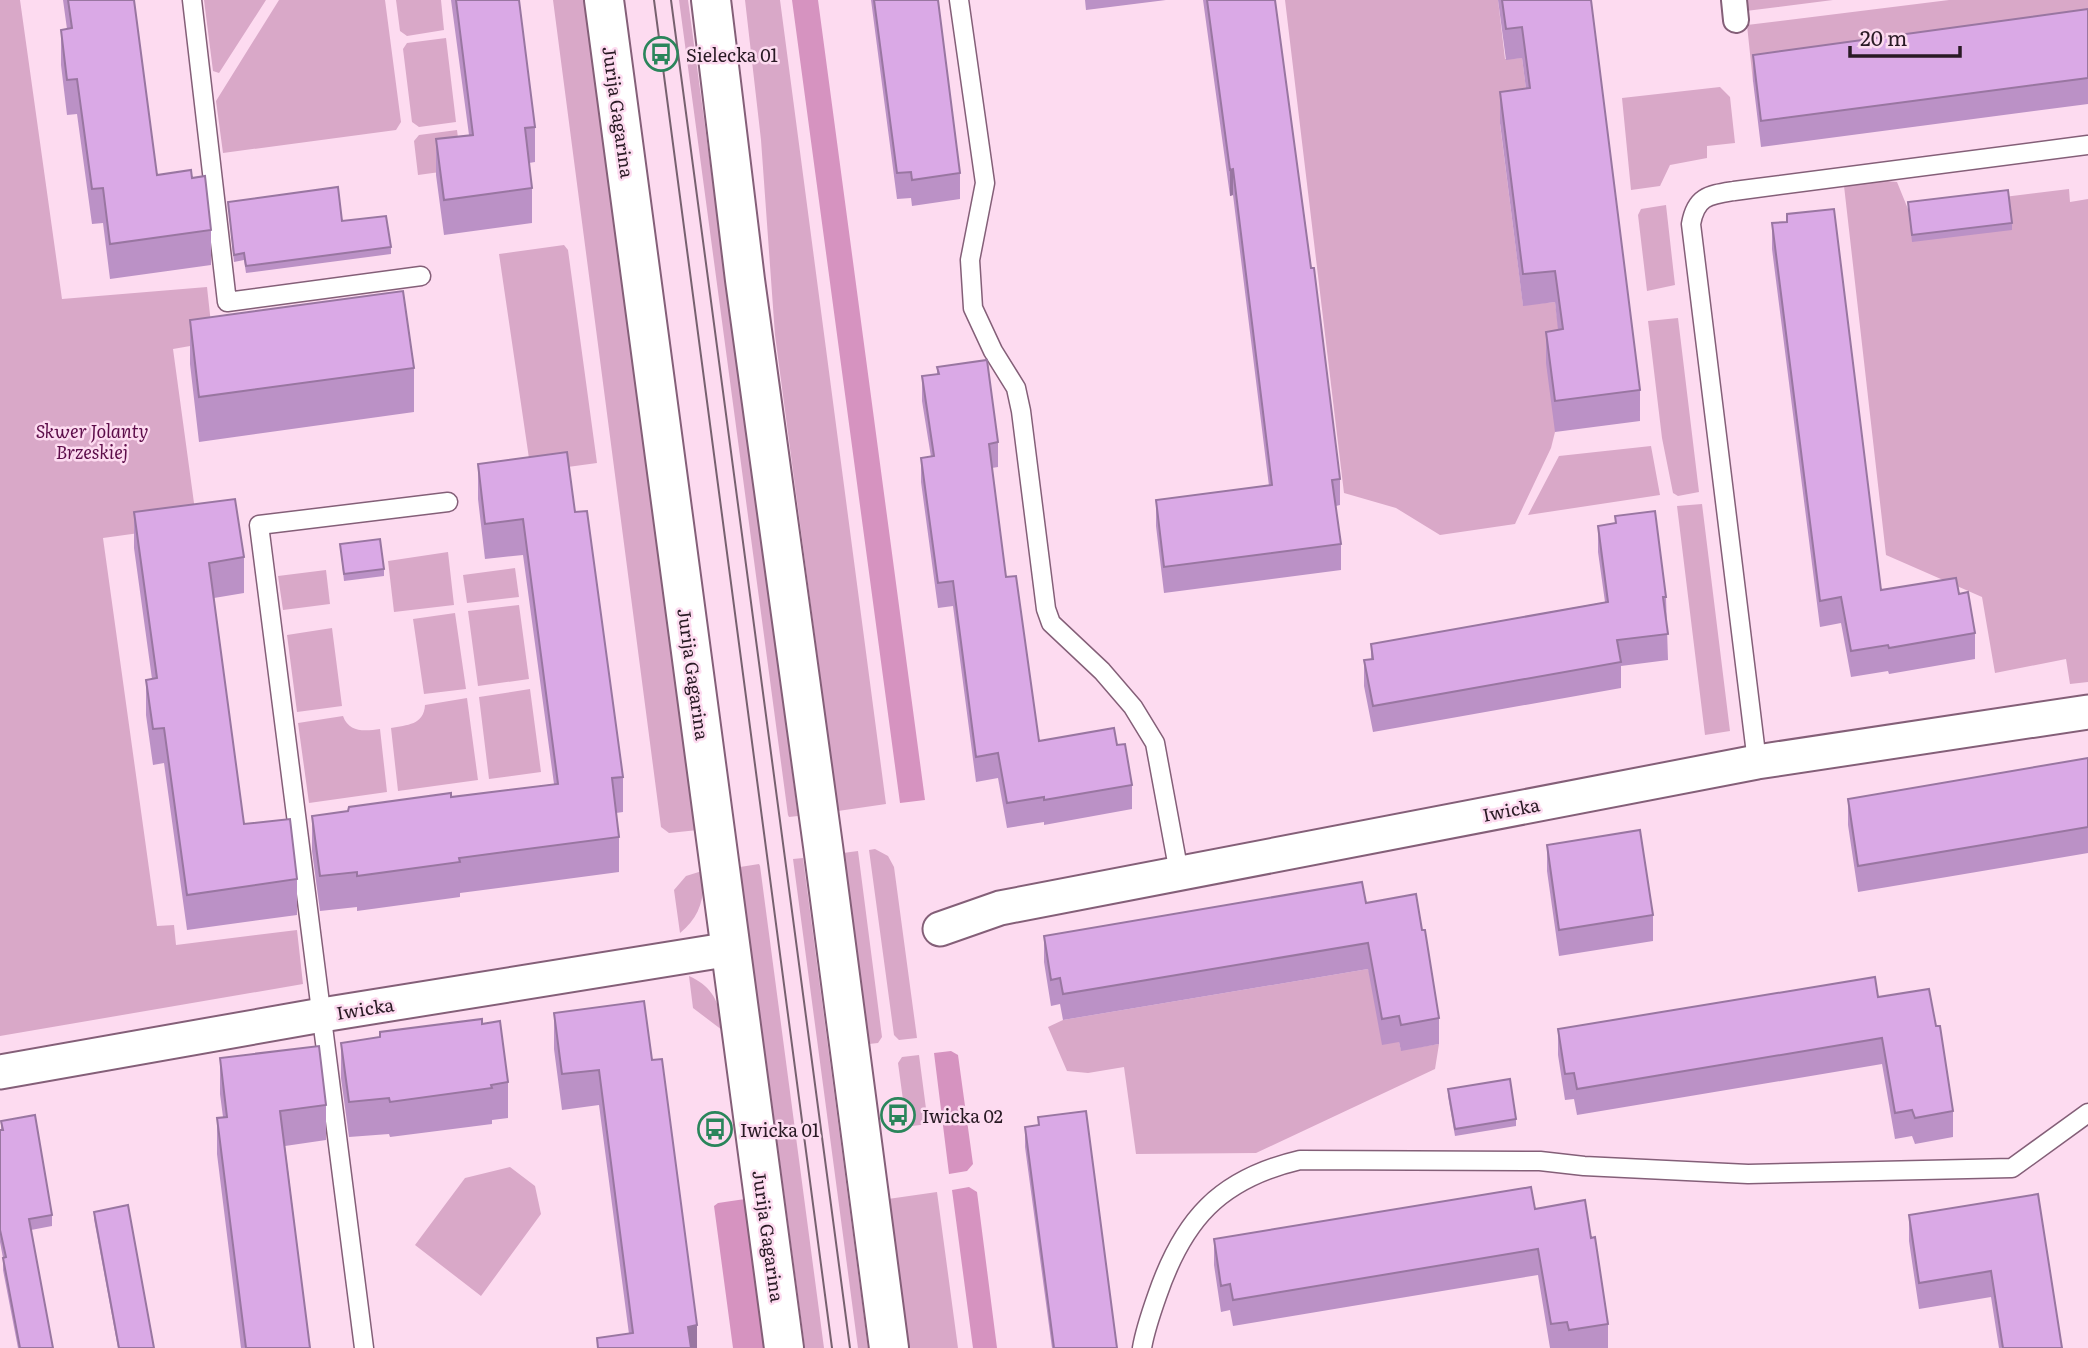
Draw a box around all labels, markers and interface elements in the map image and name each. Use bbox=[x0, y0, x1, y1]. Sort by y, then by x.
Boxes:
scale bar bbox=[1850, 14, 1960, 58]
text: 20 m bbox=[1860, 21, 1907, 52]
bus stop icon: Sielecka 01 bbox=[642, 35, 680, 73]
place label: Sielecka 01 bbox=[686, 41, 778, 68]
street label: Jurija Gagarina bbox=[596, 44, 642, 180]
park label: Skwer Jolanty Brzeskiej bbox=[36, 417, 148, 465]
street label: Jurija Gagarina bbox=[671, 606, 717, 742]
street label: Iwicka bbox=[1480, 790, 1542, 828]
street label: Iwicka bbox=[334, 990, 396, 1026]
bus stop icon: Iwicka 02 bbox=[879, 1096, 917, 1134]
place label: Iwicka 02 bbox=[922, 1102, 1003, 1129]
bus stop icon: Iwicka 01 bbox=[696, 1110, 734, 1148]
place label: Iwicka 01 bbox=[740, 1116, 819, 1143]
street label: Jurija Gagarina bbox=[746, 1168, 792, 1304]

